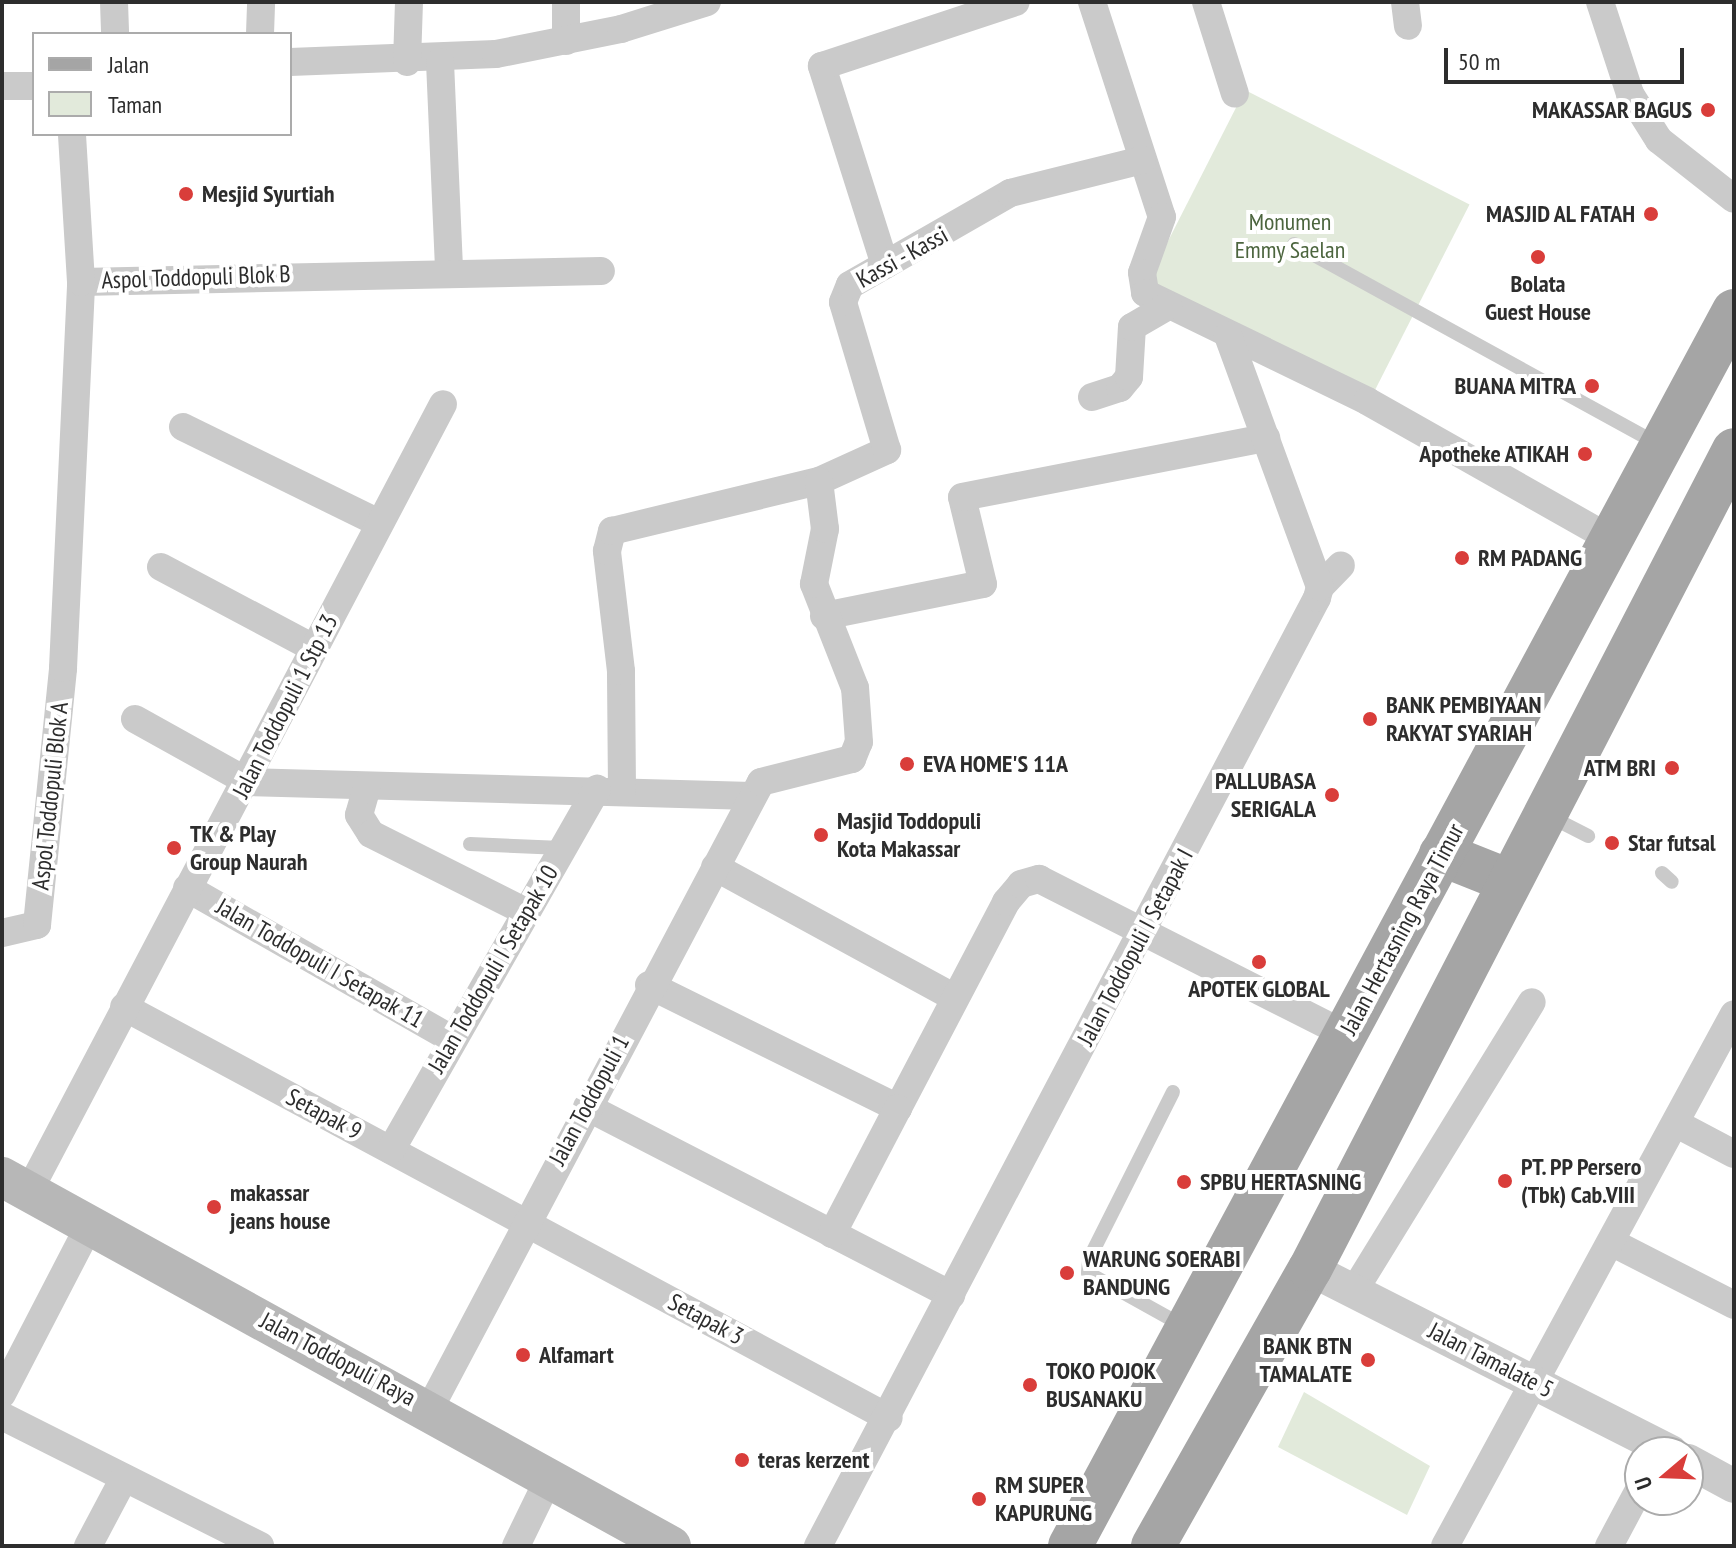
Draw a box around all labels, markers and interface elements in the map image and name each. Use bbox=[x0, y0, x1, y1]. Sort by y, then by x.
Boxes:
legend bbox=[32, 32, 292, 136]
scale bar bbox=[1448, 32, 1688, 82]
text: 50 m bbox=[1458, 46, 1500, 77]
text: Jalan bbox=[108, 49, 149, 80]
text: Taman bbox=[108, 89, 162, 120]
place label: MAKASSAR BAGUS bbox=[1532, 96, 1692, 124]
marker: MAKASSAR BAGUS bbox=[1699, 101, 1717, 119]
place label: Mesjid Syurtiah bbox=[202, 180, 335, 208]
marker: Mesjid Syurtiah bbox=[177, 185, 195, 203]
place label: MASJID AL FATAH bbox=[1484, 200, 1635, 228]
marker: MASJID AL FATAH bbox=[1642, 205, 1660, 223]
park label: Monumen Emmy Saelan bbox=[1234, 208, 1346, 264]
street label: Kassi - Kassi bbox=[850, 220, 954, 294]
marker: Bolata Guest House bbox=[1529, 248, 1547, 266]
street label: Aspol Toddopuli Blok B bbox=[100, 259, 292, 295]
place label: Bolata Guest House bbox=[1485, 270, 1591, 326]
place label: BUANA MITRA bbox=[1454, 372, 1576, 400]
marker: BUANA MITRA bbox=[1583, 377, 1601, 395]
place label: Apotheke ATIKAH bbox=[1418, 440, 1569, 468]
marker: Apotheke ATIKAH bbox=[1576, 445, 1594, 463]
place label: RM PADANG bbox=[1478, 544, 1582, 572]
marker: RM PADANG bbox=[1453, 549, 1471, 567]
street label: Jalan Toddopuli 1 Stp 13 bbox=[226, 609, 344, 803]
place label: BANK PEMBIYAAN RAKYAT SYARIAH bbox=[1386, 691, 1542, 747]
street label: Aspol Toddopuli Blok A bbox=[26, 700, 74, 892]
marker: BANK PEMBIYAAN RAKYAT SYARIAH bbox=[1361, 710, 1379, 728]
place label: EVA HOME'S 11A bbox=[923, 750, 1069, 778]
place label: ATM BRI bbox=[1584, 754, 1656, 782]
marker: EVA HOME'S 11A bbox=[898, 755, 916, 773]
marker: ATM BRI bbox=[1663, 759, 1681, 777]
place label: PALLUBASA SERIGALA bbox=[1215, 767, 1316, 823]
marker: PALLUBASA SERIGALA bbox=[1323, 786, 1341, 804]
place label: Masjid Toddopuli Kota Makassar bbox=[837, 807, 982, 863]
street label: Jalan Hertasning Raya Timur bbox=[1334, 818, 1470, 1040]
place label: TK & Play Group Naurah bbox=[190, 820, 307, 876]
marker: Masjid Toddopuli Kota Makassar bbox=[812, 826, 830, 844]
place label: Star futsal bbox=[1628, 829, 1716, 857]
marker: Star futsal bbox=[1603, 834, 1621, 852]
marker: TK & Play Group Naurah bbox=[165, 839, 183, 857]
street label: Jalan Toddopuli I Setapak I bbox=[1071, 843, 1199, 1051]
street label: Jalan Toddopuli I Setapak 10 bbox=[422, 860, 564, 1078]
street label: Jalan Toddopuli I Setapak 11 bbox=[211, 892, 429, 1034]
marker: APOTEK GLOBAL bbox=[1250, 953, 1268, 971]
place label: APOTEK GLOBAL bbox=[1188, 975, 1330, 1003]
street label: Jalan Toddopuli 1 bbox=[543, 1030, 635, 1170]
street label: Setapak 9 bbox=[281, 1082, 367, 1146]
place label: PT. PP Persero (Tbk) Cab.VIII bbox=[1521, 1153, 1644, 1209]
place label: SPBU HERTASNING bbox=[1200, 1168, 1361, 1196]
marker: PT. PP Persero (Tbk) Cab.VIII bbox=[1496, 1172, 1514, 1190]
marker: SPBU HERTASNING bbox=[1175, 1173, 1193, 1191]
place label: makassar jeans house bbox=[230, 1179, 331, 1235]
marker: makassar jeans house bbox=[205, 1198, 223, 1216]
place label: WARUNG SOERABI BANDUNG bbox=[1083, 1245, 1241, 1301]
marker: WARUNG SOERABI BANDUNG bbox=[1058, 1264, 1076, 1282]
street label: Setapak 3 bbox=[663, 1287, 749, 1351]
street label: Jalan Toddopuli Raya bbox=[255, 1306, 421, 1412]
street label: Jalan Tamalate 5 bbox=[1423, 1316, 1559, 1404]
place label: BANK BTN TAMALATE bbox=[1260, 1332, 1352, 1388]
place label: Alfamart bbox=[539, 1341, 614, 1369]
marker: Alfamart bbox=[514, 1346, 532, 1364]
marker: BANK BTN TAMALATE bbox=[1359, 1351, 1377, 1369]
place label: TOKO POJOK BUSANAKU bbox=[1046, 1357, 1157, 1413]
marker: TOKO POJOK BUSANAKU bbox=[1021, 1376, 1039, 1394]
north arrow bbox=[1624, 1436, 1704, 1516]
place label: teras kerzent bbox=[758, 1446, 870, 1474]
marker: teras kerzent bbox=[733, 1451, 751, 1469]
place label: RM SUPER KAPURUNG bbox=[995, 1471, 1092, 1527]
text: U bbox=[1628, 1473, 1658, 1493]
marker: RM SUPER KAPURUNG bbox=[970, 1490, 988, 1508]

